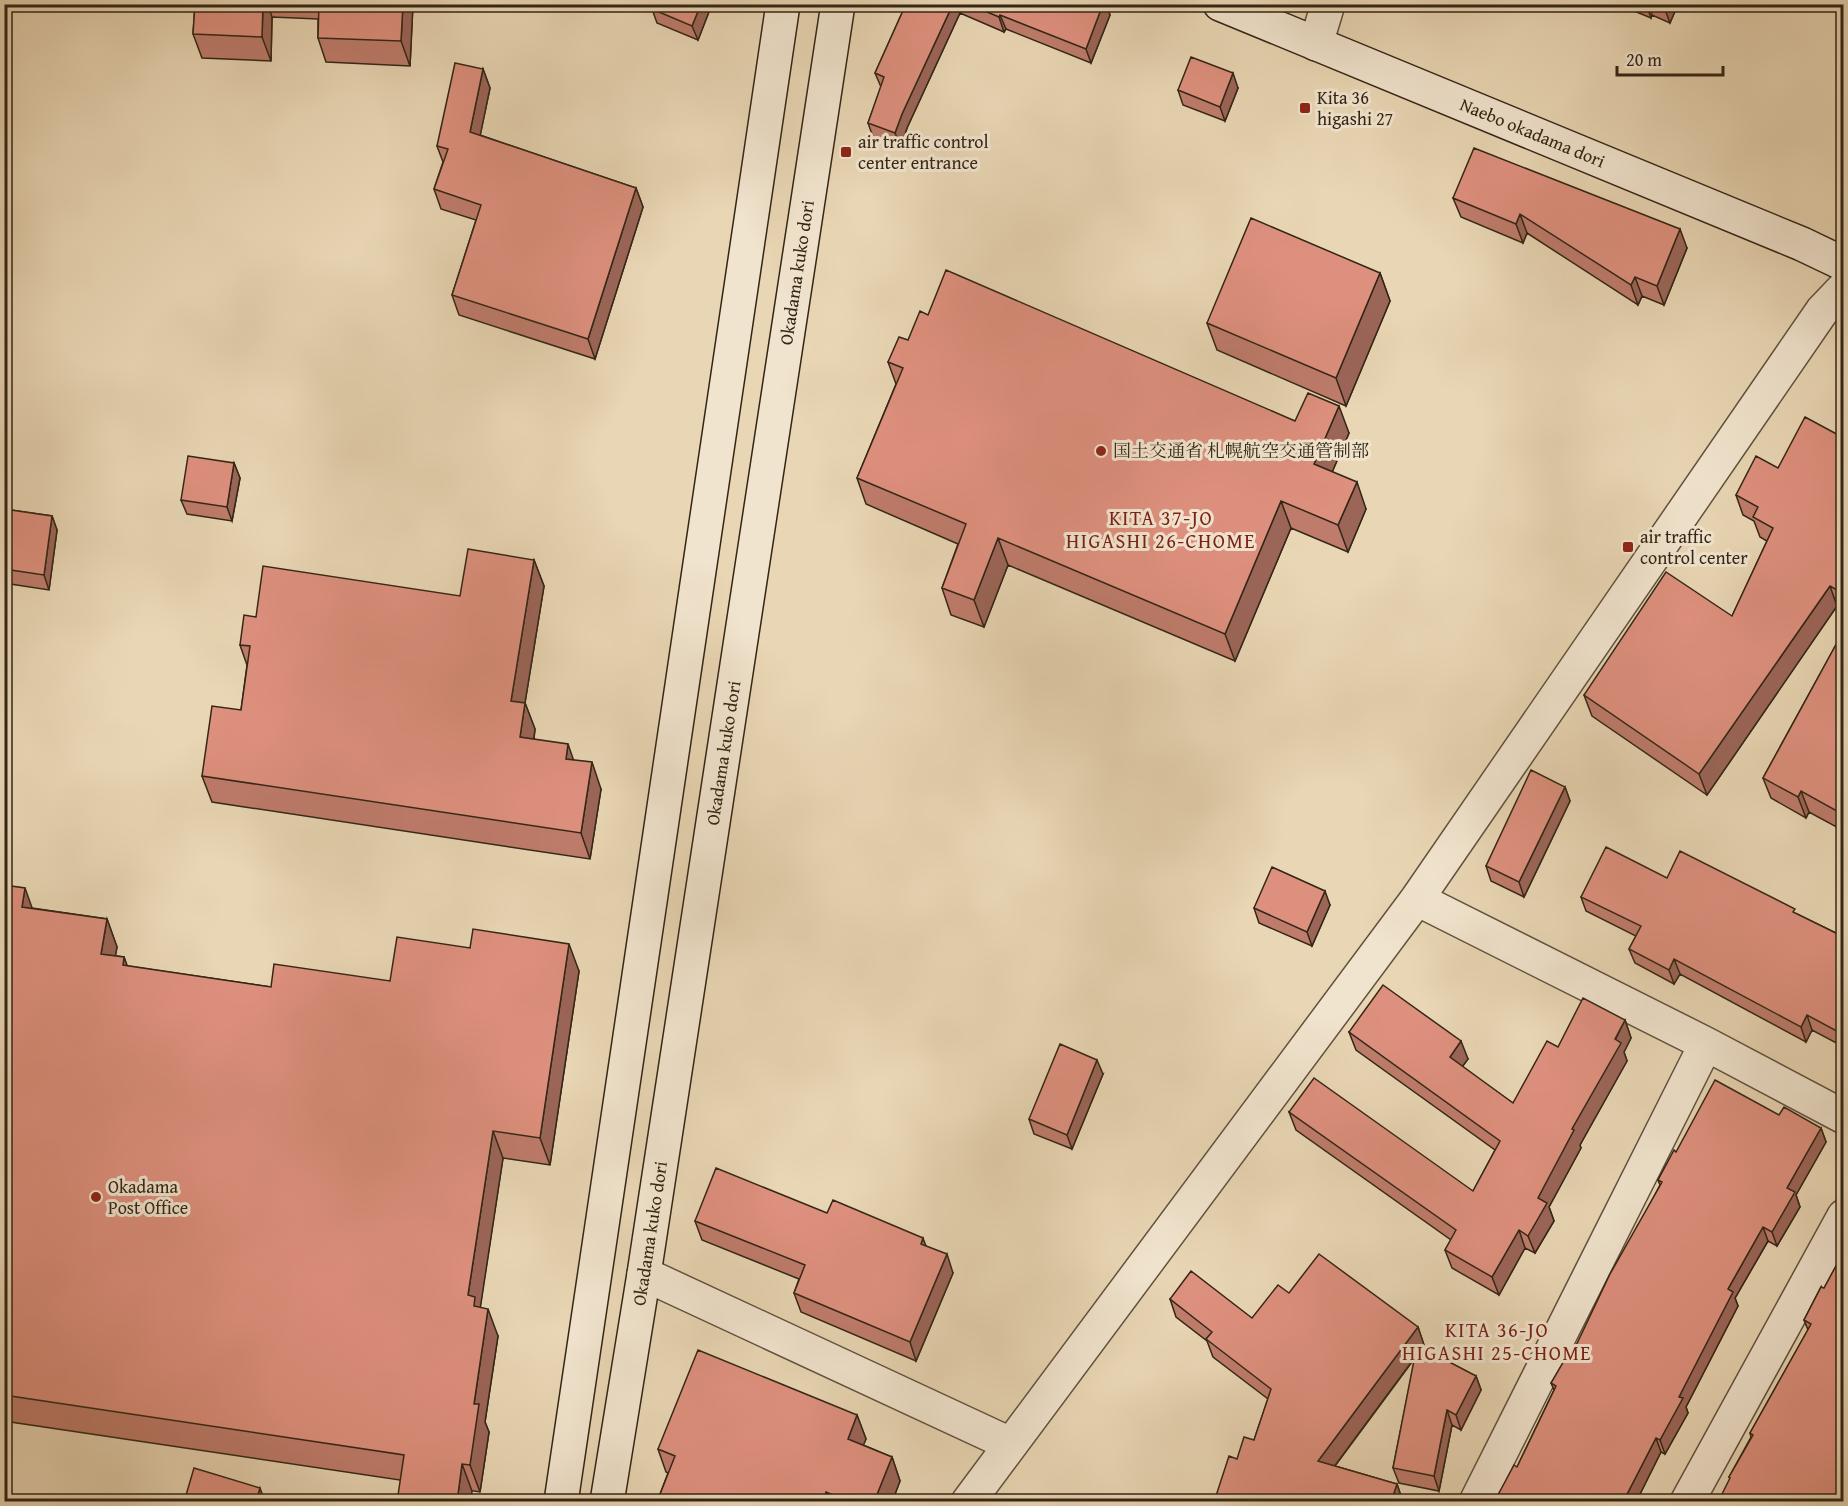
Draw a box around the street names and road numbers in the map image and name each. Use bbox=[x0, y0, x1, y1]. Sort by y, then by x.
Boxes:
street label: Naebo okadama dori bbox=[1456, 90, 1609, 174]
street label: Okadama kuko dori bbox=[772, 198, 821, 347]
street label: Okadama kuko dori bbox=[699, 679, 747, 827]
street label: Okadama kuko dori bbox=[625, 1159, 674, 1308]

